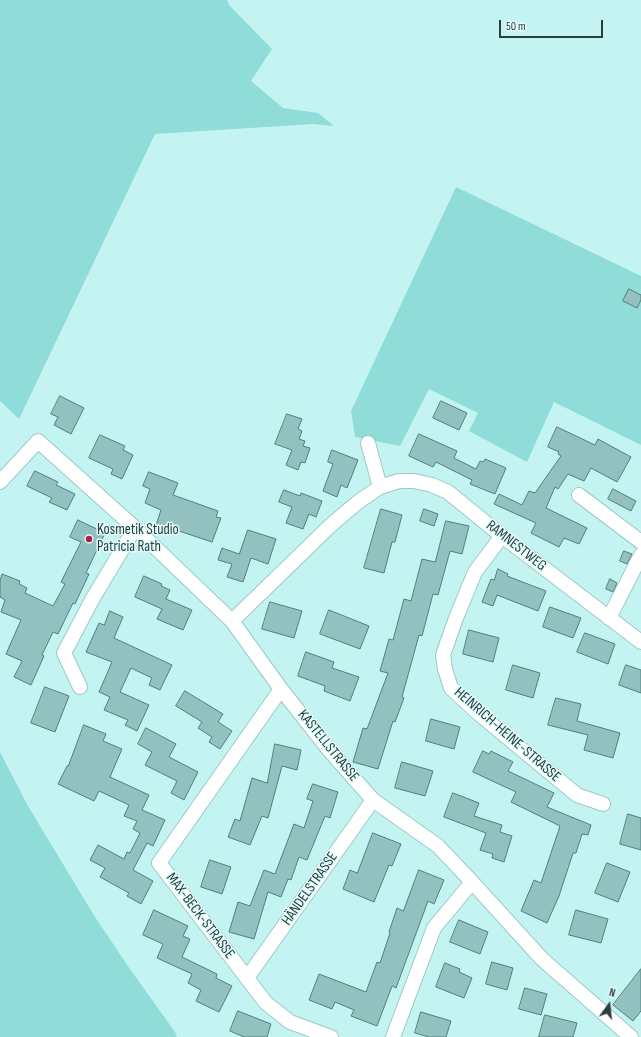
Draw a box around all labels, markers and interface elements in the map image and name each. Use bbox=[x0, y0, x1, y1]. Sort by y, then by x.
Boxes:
scale bar bbox=[501, 12, 605, 38]
text: 50 m bbox=[506, 19, 526, 34]
street label: RAMNESTWEG bbox=[482, 517, 550, 575]
place label: Kosmetik Studio Patricia Rath bbox=[97, 521, 179, 556]
marker: Kosmetik Studio Patricia Rath bbox=[84, 534, 94, 544]
street label: HEINRICH-HEINE-STRASSE bbox=[450, 684, 564, 786]
street label: KASTELLSTRASSE bbox=[294, 706, 362, 786]
street label: HÄNDELSTRASSE bbox=[278, 849, 342, 929]
street label: MAX-BECK-STRASSE bbox=[162, 870, 238, 962]
north arrow bbox=[589, 985, 629, 1025]
text: N bbox=[608, 986, 617, 1000]

